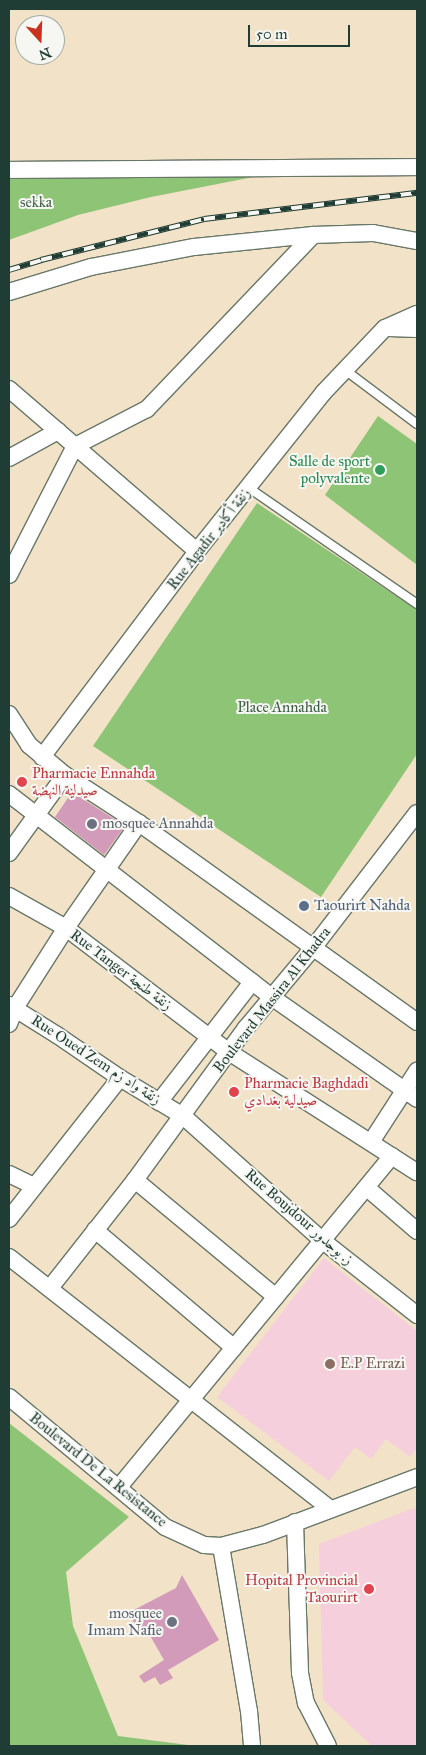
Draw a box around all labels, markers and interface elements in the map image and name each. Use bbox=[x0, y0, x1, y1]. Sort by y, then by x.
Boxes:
north arrow bbox=[15, 15, 65, 65]
scale bar bbox=[251, 15, 354, 47]
text: 50 m bbox=[256, 25, 288, 43]
text: N bbox=[36, 44, 53, 64]
park label: sekka bbox=[20, 194, 52, 212]
place label: Salle de sport polyvalente bbox=[289, 452, 370, 487]
marker: Salle de sport polyvalente bbox=[374, 464, 386, 476]
street label: Rue Agadir زنقة أكادير bbox=[164, 485, 254, 593]
park label: Place Annahda bbox=[237, 699, 327, 717]
place label: Pharmacie Ennahda صيدلية النهضة bbox=[32, 764, 155, 799]
marker: Pharmacie Ennahda صيدلية النهضة bbox=[16, 776, 28, 788]
place label: mosquee Annahda bbox=[102, 815, 213, 833]
marker: mosquee Annahda bbox=[86, 818, 98, 830]
place label: Taourirt Nahda bbox=[314, 897, 410, 915]
marker: Taourirt Nahda bbox=[298, 900, 310, 912]
street label: Boulevard Massira Al Khadra bbox=[210, 924, 334, 1076]
street label: Rue Tanger زنقة طنجة bbox=[66, 926, 176, 1014]
street label: Rue Oued Zem زنقة واد زم bbox=[28, 1011, 164, 1109]
place label: Pharmacie Baghdadi صيدلية بغدادي bbox=[244, 1074, 369, 1109]
marker: Pharmacie Baghdadi صيدلية بغدادي bbox=[228, 1086, 240, 1098]
street label: Rue Boujdour ز. بوجدور bbox=[241, 1165, 357, 1269]
place label: E.P Errazi bbox=[340, 1355, 405, 1373]
marker: E.P Errazi bbox=[324, 1358, 336, 1370]
street label: Boulevard De La Resistance bbox=[26, 1409, 170, 1531]
place label: Hopital Provincial Taourirt bbox=[245, 1571, 358, 1606]
marker: Hopital Provincial Taourirt bbox=[362, 1582, 376, 1596]
place label: mosquee Imam Nafie bbox=[87, 1604, 162, 1639]
marker: mosquee Imam Nafie bbox=[166, 1616, 178, 1628]

